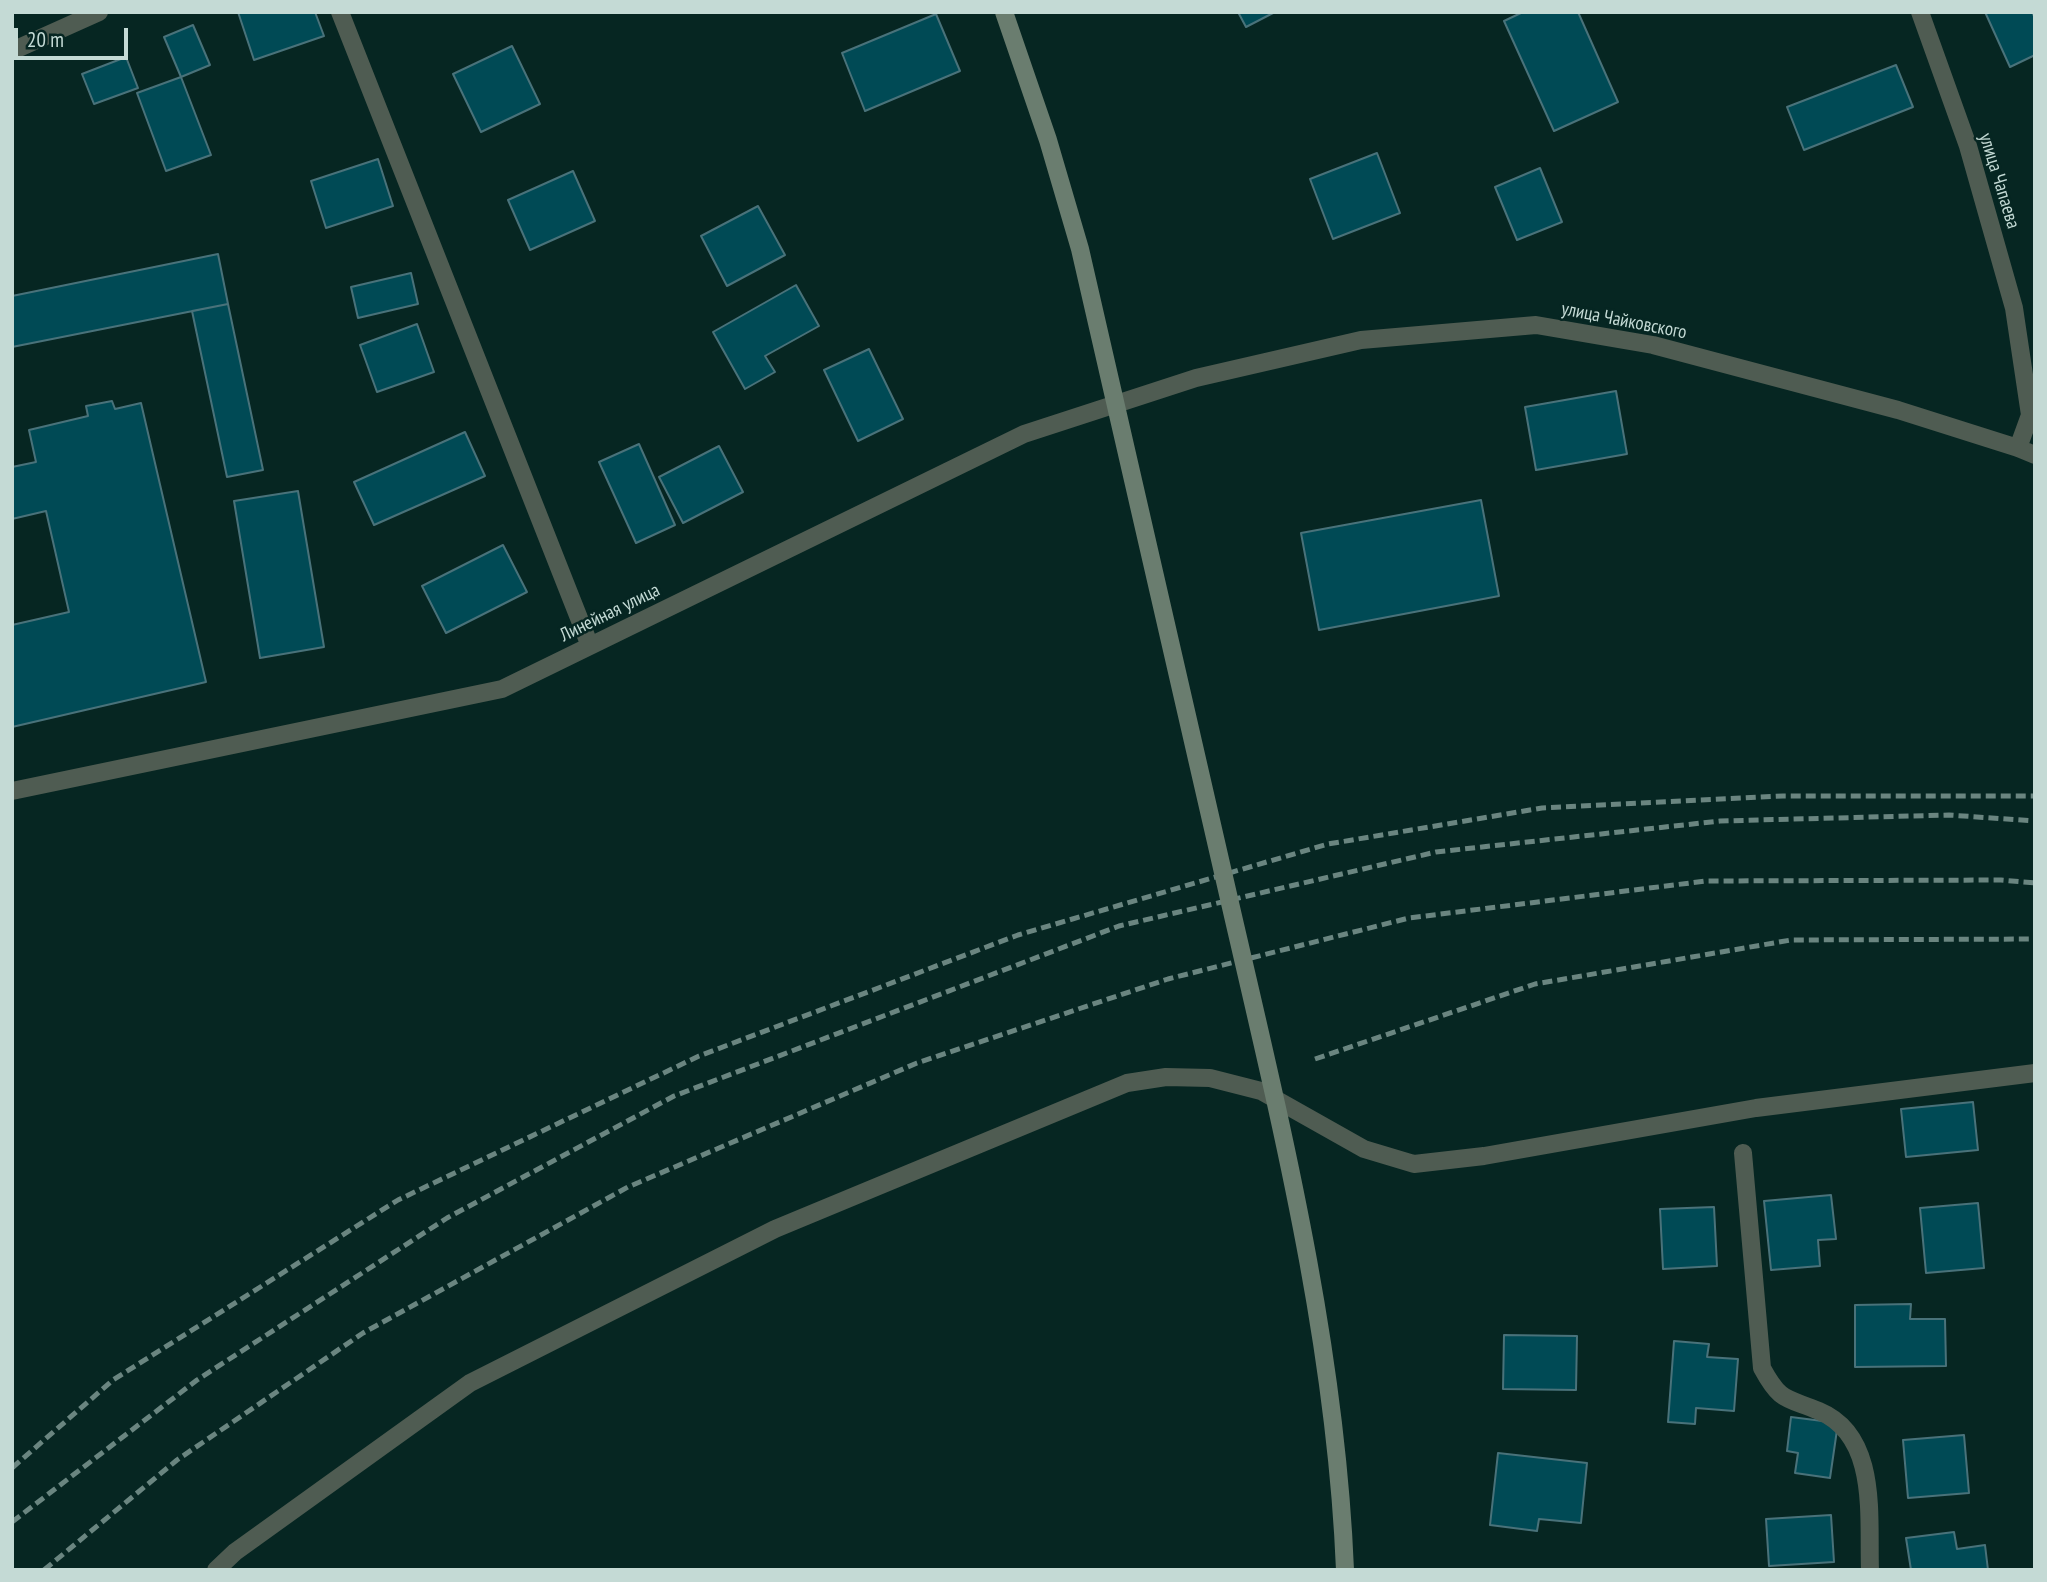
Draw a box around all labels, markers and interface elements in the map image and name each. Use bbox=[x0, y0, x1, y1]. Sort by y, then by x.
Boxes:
scale bar bbox=[18, 14, 131, 58]
text: 20 m bbox=[27, 26, 64, 53]
street label: улица Чапаева bbox=[1974, 130, 2024, 232]
street label: улица Чайковского bbox=[1559, 298, 1689, 344]
street label: Линейная улица bbox=[556, 579, 664, 647]

